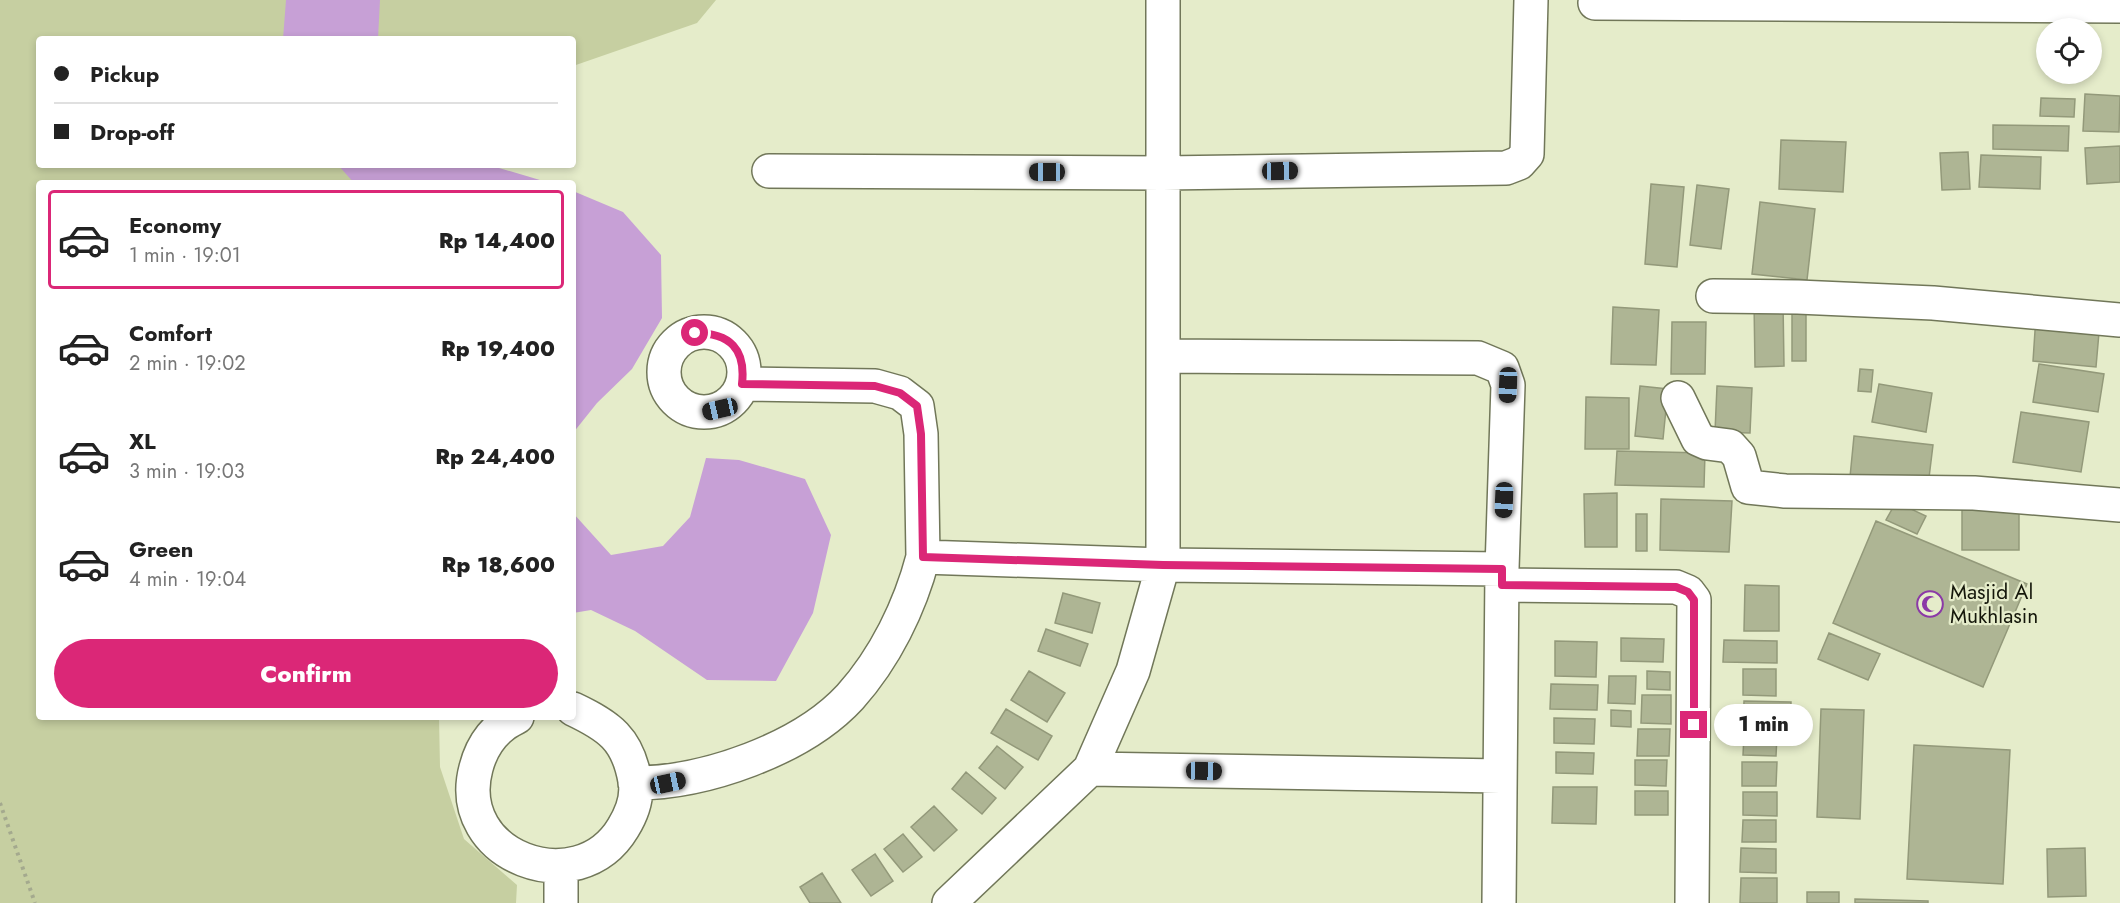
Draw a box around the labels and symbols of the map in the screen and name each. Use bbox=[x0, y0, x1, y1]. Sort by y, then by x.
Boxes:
car bbox=[1262, 162, 1298, 180]
car bbox=[1029, 163, 1065, 181]
route start bbox=[681, 319, 708, 346]
car bbox=[1498, 367, 1518, 403]
car bbox=[700, 396, 740, 422]
car bbox=[1494, 482, 1514, 518]
place label: Masjid Al Mukhlasin bbox=[1950, 577, 2038, 631]
mosque icon: Masjid Al Mukhlasin bbox=[1915, 589, 1945, 619]
callout: 1 min bbox=[1715, 704, 1814, 746]
route end bbox=[1680, 711, 1707, 738]
car bbox=[1186, 762, 1222, 780]
car bbox=[649, 770, 687, 796]

